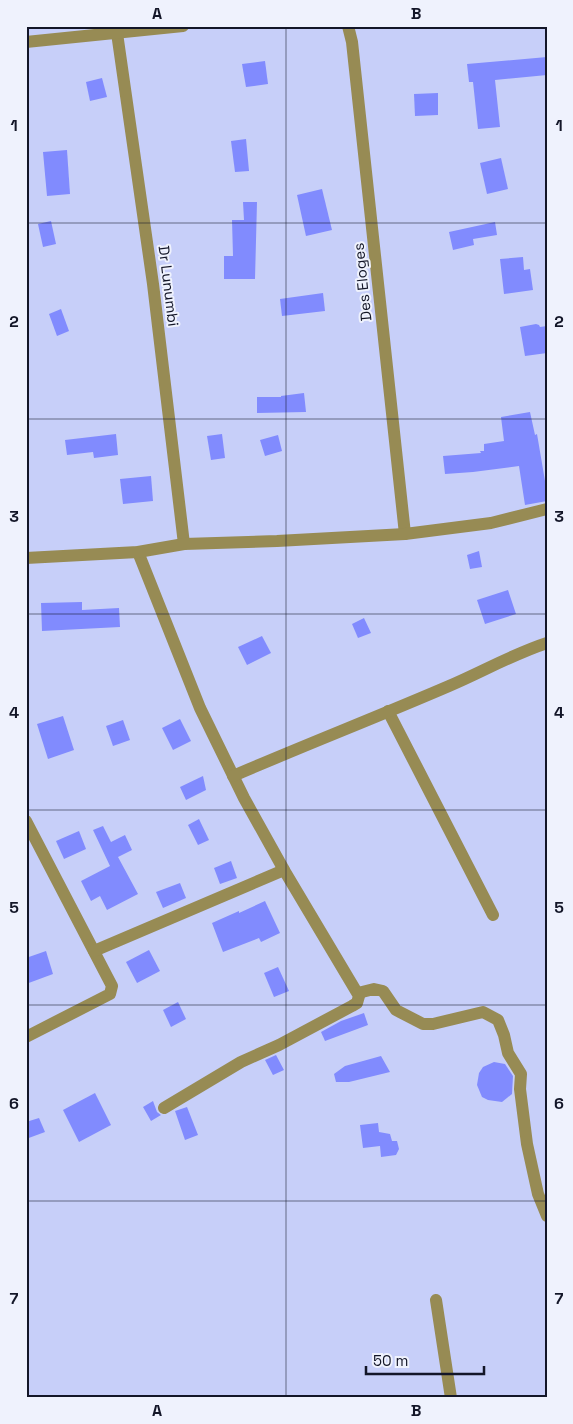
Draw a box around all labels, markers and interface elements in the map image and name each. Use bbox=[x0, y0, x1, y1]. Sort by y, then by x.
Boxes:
text: A bbox=[152, 3, 162, 24]
text: B bbox=[411, 3, 421, 24]
text: 1 bbox=[10, 115, 18, 136]
text: 1 bbox=[555, 115, 563, 136]
street label: Des Eloges bbox=[348, 242, 376, 322]
street label: Dr Lunumbi bbox=[155, 245, 183, 327]
text: 2 bbox=[9, 311, 19, 332]
text: 2 bbox=[554, 311, 564, 332]
text: 3 bbox=[9, 506, 19, 527]
text: 3 bbox=[554, 506, 564, 527]
text: 4 bbox=[9, 702, 19, 723]
text: 4 bbox=[554, 702, 564, 723]
text: 5 bbox=[9, 897, 19, 918]
text: 5 bbox=[554, 897, 564, 918]
text: 6 bbox=[9, 1093, 19, 1114]
text: 6 bbox=[554, 1093, 564, 1114]
text: 7 bbox=[10, 1288, 19, 1309]
text: 7 bbox=[555, 1288, 564, 1309]
scale bar bbox=[366, 1344, 483, 1376]
text: 50 m bbox=[373, 1351, 408, 1370]
text: A bbox=[152, 1400, 162, 1421]
text: B bbox=[411, 1400, 421, 1421]

